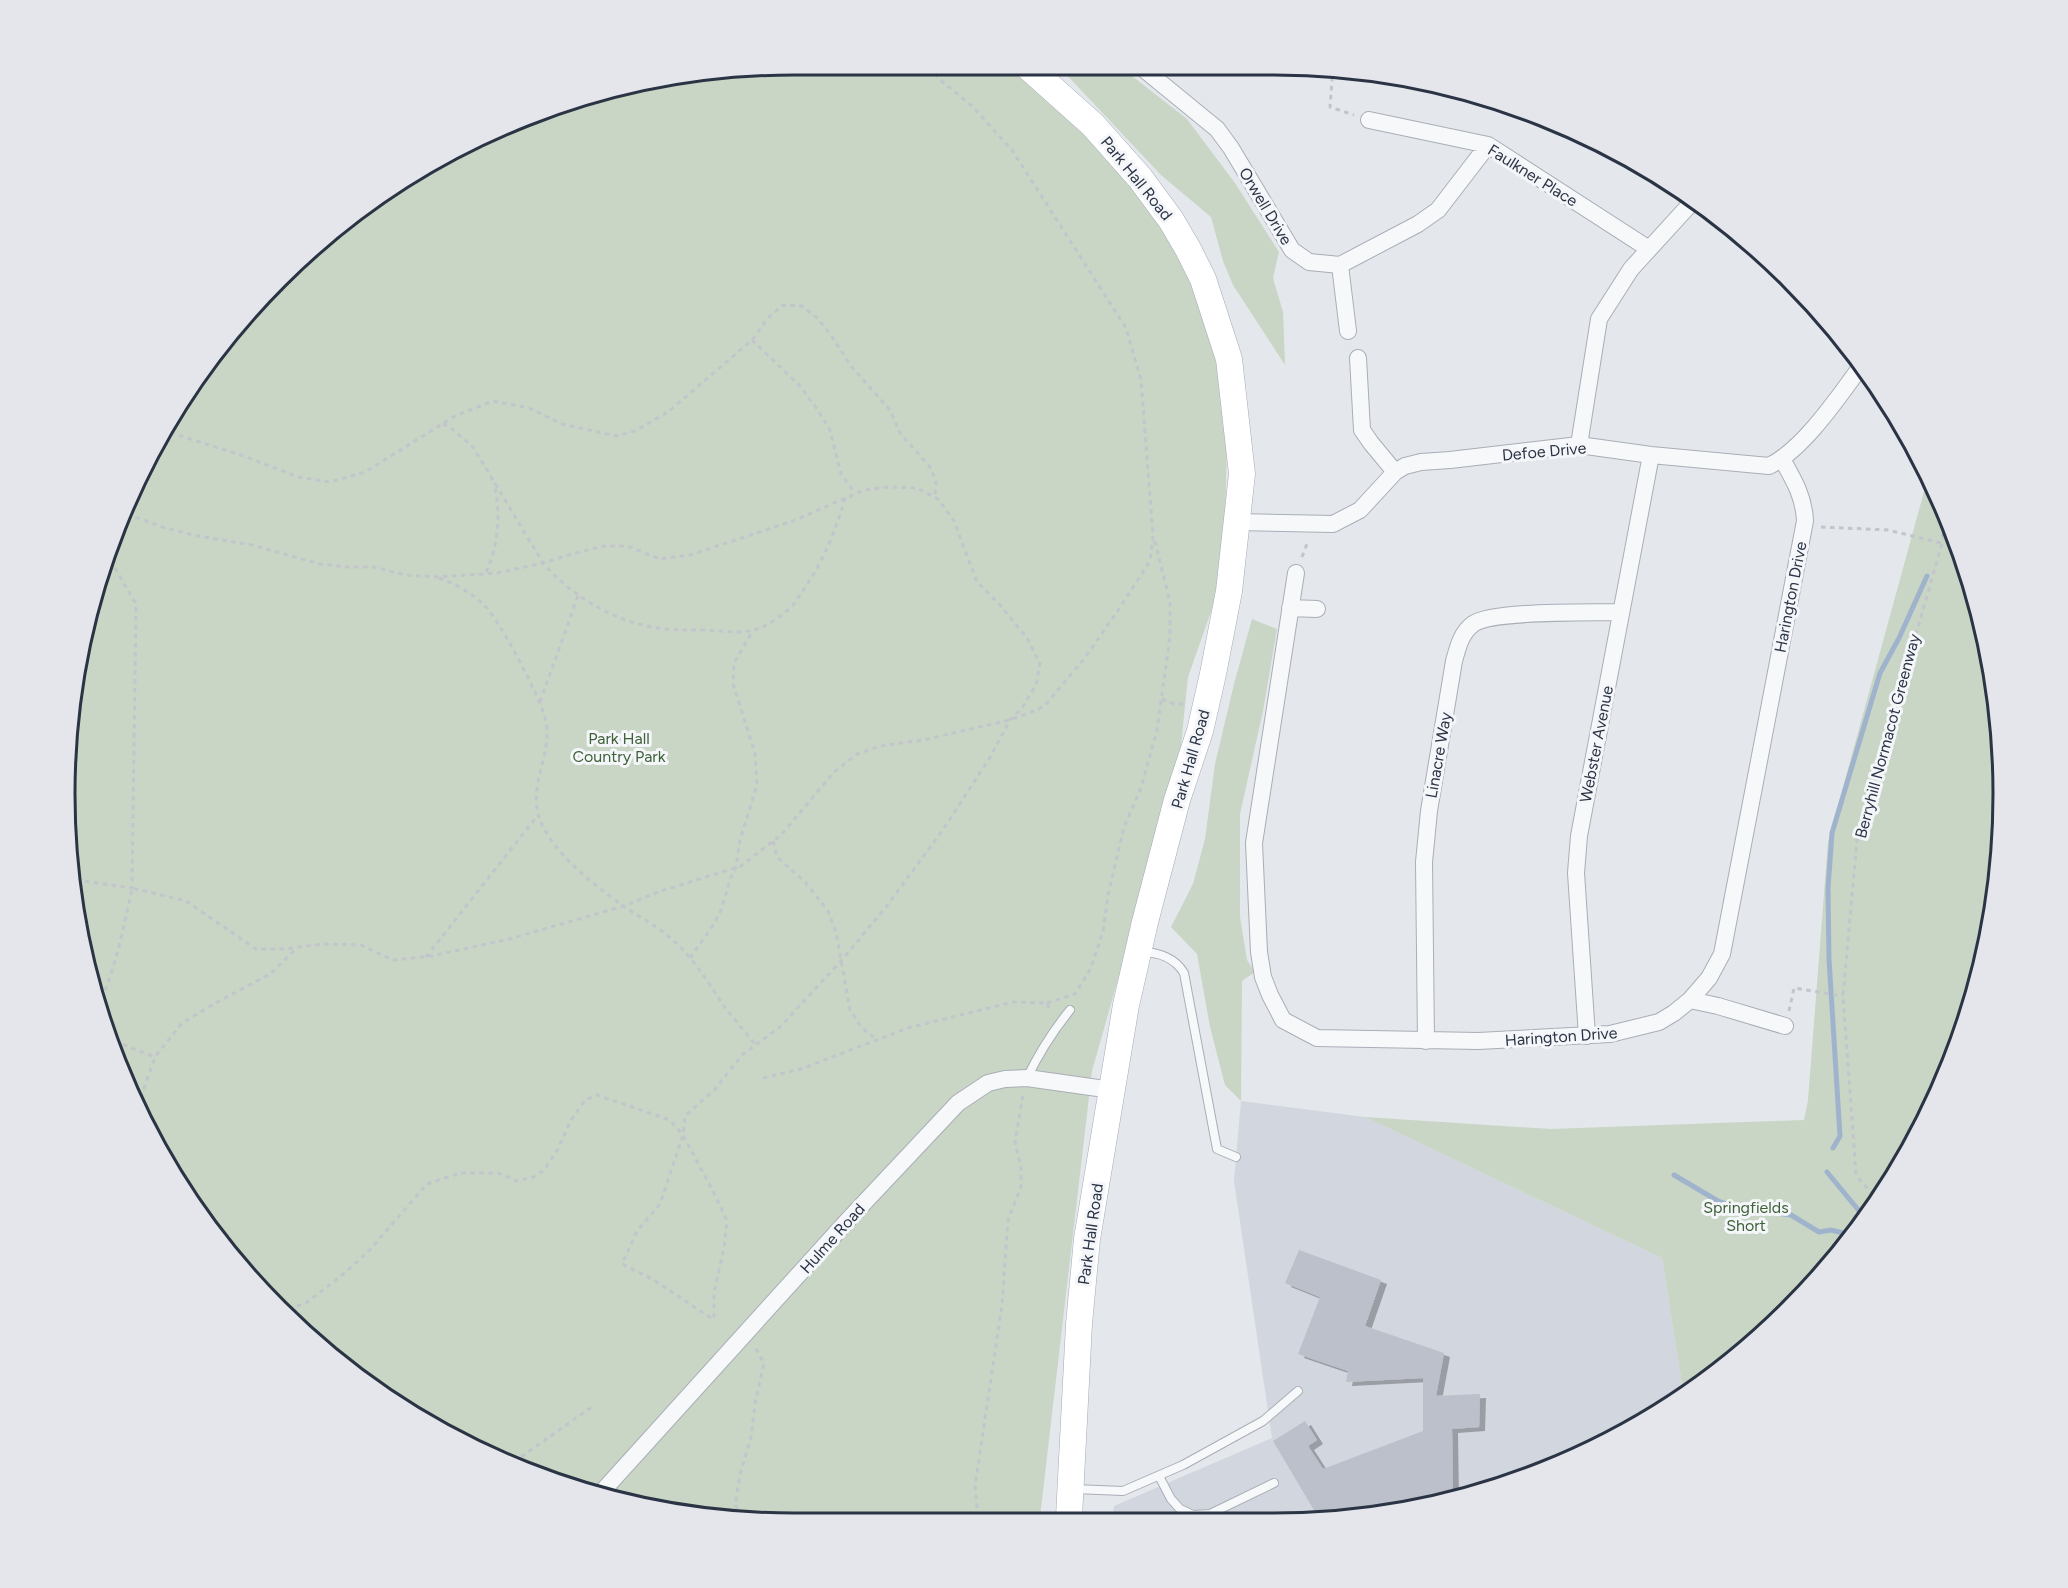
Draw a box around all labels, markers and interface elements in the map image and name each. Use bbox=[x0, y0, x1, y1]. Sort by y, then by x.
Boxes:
street label: Park Hall Road bbox=[1097, 133, 1176, 224]
street label: Faulkner Place bbox=[1484, 140, 1581, 211]
street label: Orwell Drive bbox=[1235, 164, 1296, 249]
street label: Defoe Drive bbox=[1501, 438, 1587, 465]
street label: Harington Drive bbox=[1770, 540, 1811, 654]
street label: Berryhill Normacot Greenway bbox=[1851, 631, 1924, 840]
street label: Webster Avenue bbox=[1576, 684, 1617, 804]
street label: Park Hall Road bbox=[1167, 707, 1214, 811]
street label: Linacre Way bbox=[1422, 710, 1456, 800]
park label: Park Hall Country Park bbox=[573, 729, 666, 766]
street label: Harington Drive bbox=[1504, 1023, 1618, 1050]
street label: Park Hall Road bbox=[1074, 1182, 1107, 1286]
park label: Springfields Short bbox=[1703, 1198, 1789, 1235]
street label: Hulme Road bbox=[796, 1199, 869, 1277]

